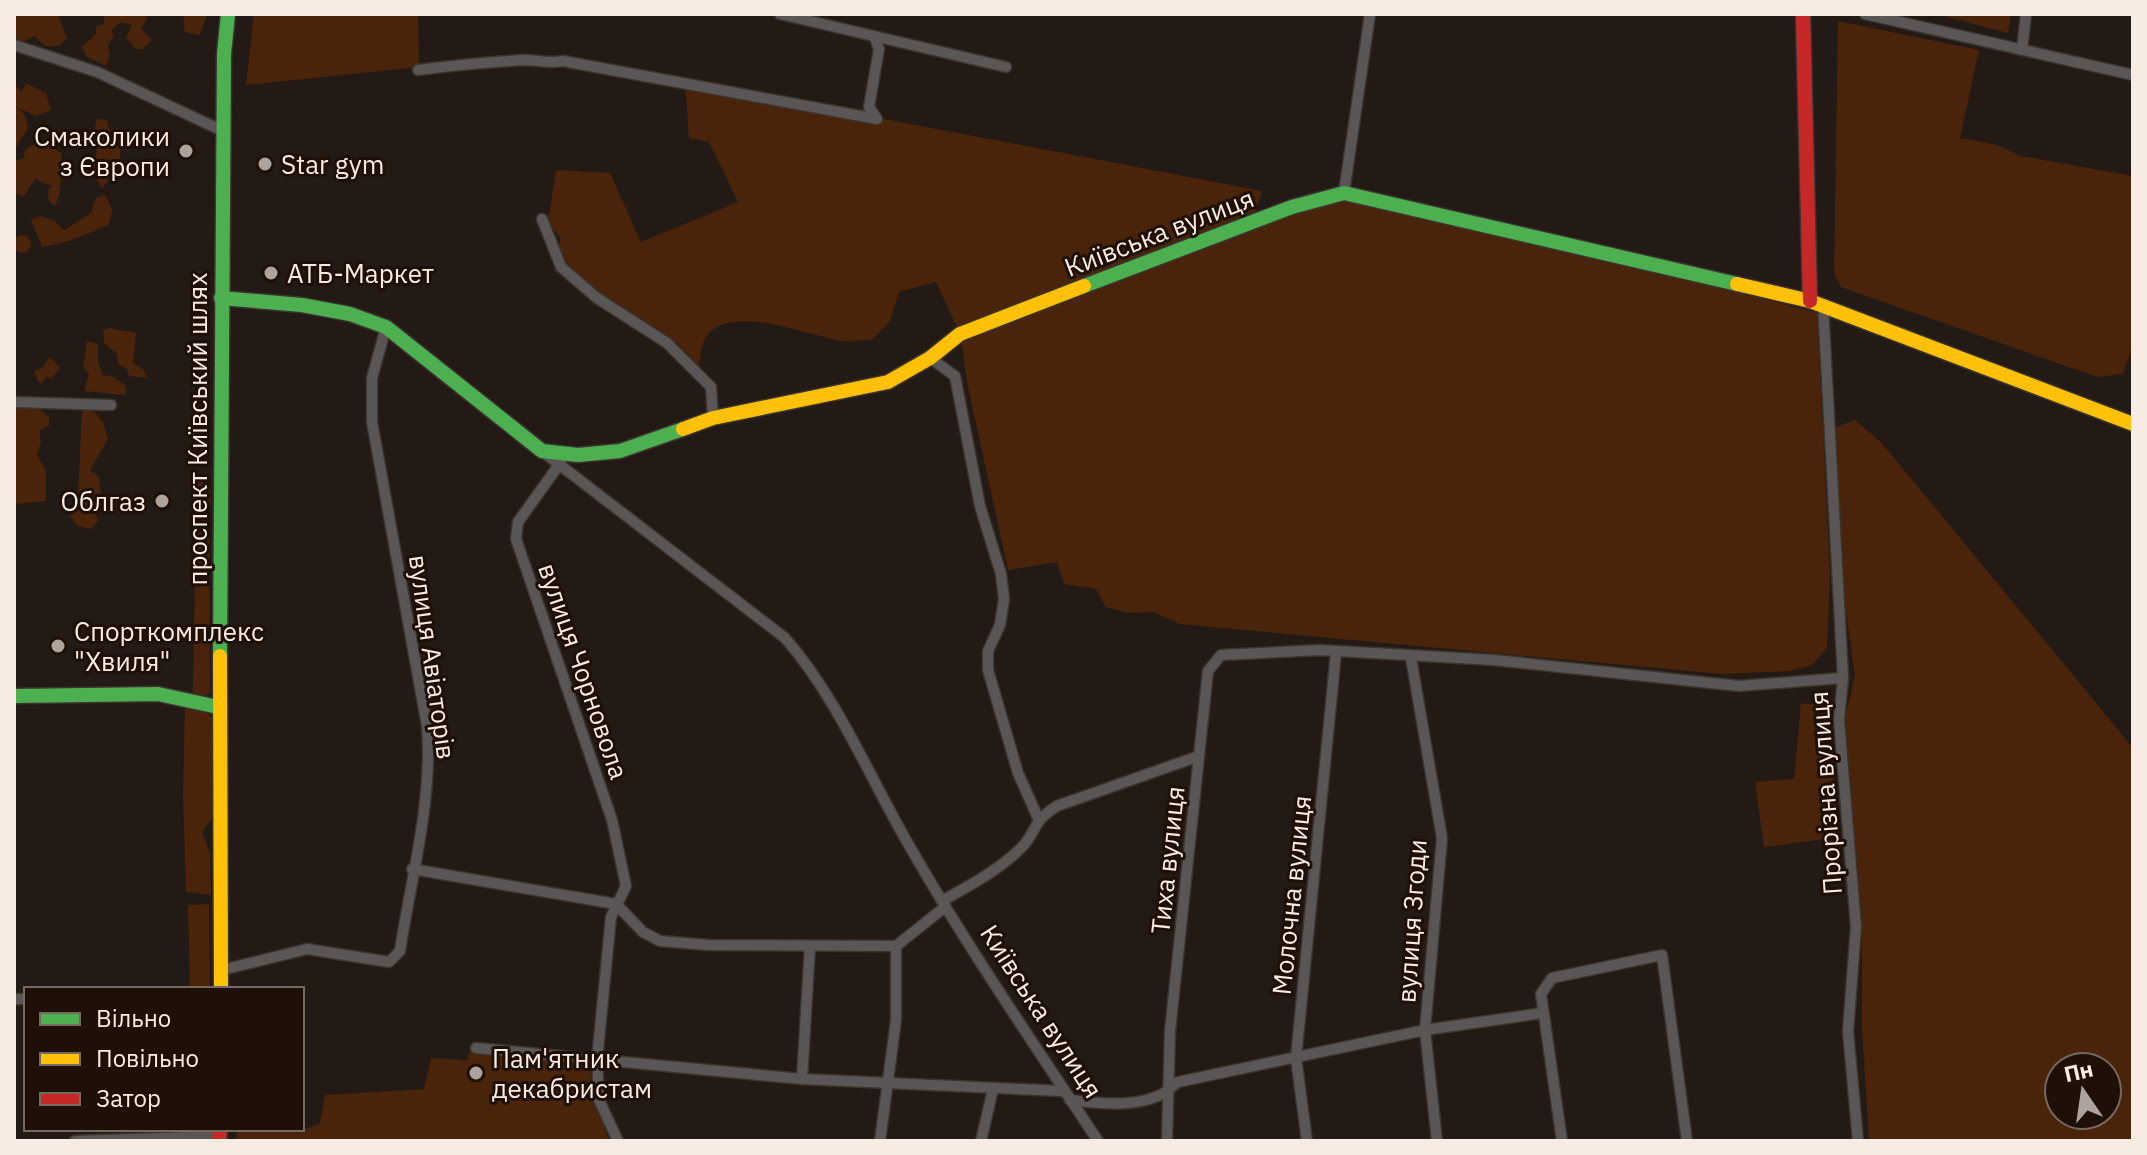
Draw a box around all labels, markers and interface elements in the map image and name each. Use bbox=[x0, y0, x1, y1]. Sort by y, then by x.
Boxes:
place label: Смаколики з Європи bbox=[34, 119, 170, 183]
marker: Смаколики з Європи bbox=[177, 142, 195, 160]
place label: Star gym bbox=[281, 147, 384, 181]
marker: Star gym bbox=[256, 155, 274, 173]
street label: Київська вулиця bbox=[1059, 180, 1259, 284]
place label: АТБ-Маркет bbox=[287, 256, 434, 290]
marker: АТБ-Маркет bbox=[262, 264, 280, 282]
street label: проспект Київський шлях bbox=[180, 273, 214, 585]
place label: Облгаз bbox=[61, 484, 146, 518]
marker: Облгаз bbox=[153, 492, 171, 510]
street label: вулиця Авіаторів bbox=[402, 553, 464, 761]
street label: вулиця Чорновола bbox=[531, 558, 637, 784]
place label: Спорткомплекс "Хвиля" bbox=[74, 614, 264, 678]
marker: Спорткомплекс "Хвиля" bbox=[49, 637, 67, 655]
street label: Прорізна вулиця bbox=[1801, 690, 1849, 896]
street label: Тиха вулиця bbox=[1142, 784, 1192, 936]
street label: Молочна вулиця bbox=[1264, 794, 1318, 996]
street label: вулиця Згоди bbox=[1388, 838, 1434, 1004]
street label: Київська вулиця bbox=[973, 918, 1111, 1104]
legend bbox=[24, 987, 304, 1131]
text: Вільно bbox=[96, 1002, 171, 1034]
place label: Пам'ятник декабристам bbox=[492, 1041, 652, 1105]
text: Повільно bbox=[96, 1042, 199, 1074]
north arrow bbox=[2043, 1051, 2123, 1131]
text: Пн bbox=[2061, 1054, 2096, 1088]
marker: Пам'ятник декабристам bbox=[467, 1064, 485, 1082]
text: Затор bbox=[96, 1082, 161, 1114]

